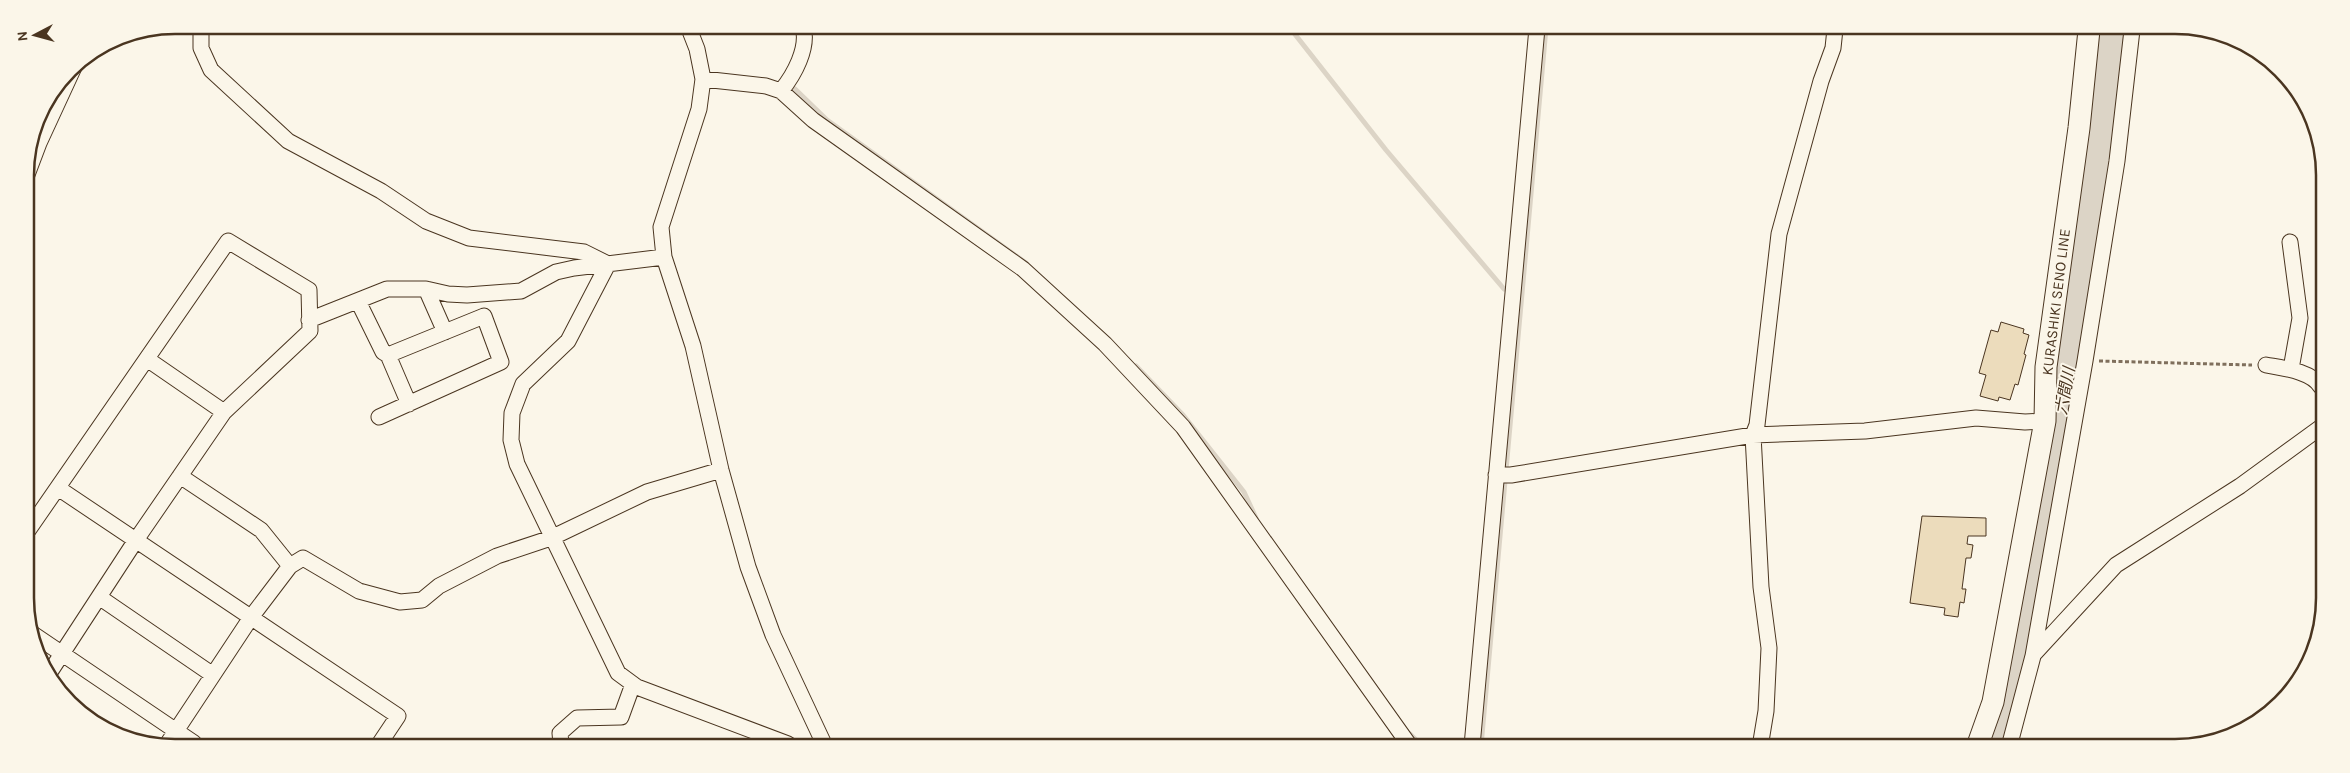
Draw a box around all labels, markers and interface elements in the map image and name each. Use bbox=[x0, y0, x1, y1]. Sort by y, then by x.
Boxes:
north arrow bbox=[10, 10, 60, 60]
text: N bbox=[14, 30, 32, 42]
street label: KURASHIKI SENO LINE bbox=[2038, 228, 2074, 376]
water label: 六間川 bbox=[2051, 364, 2079, 416]

